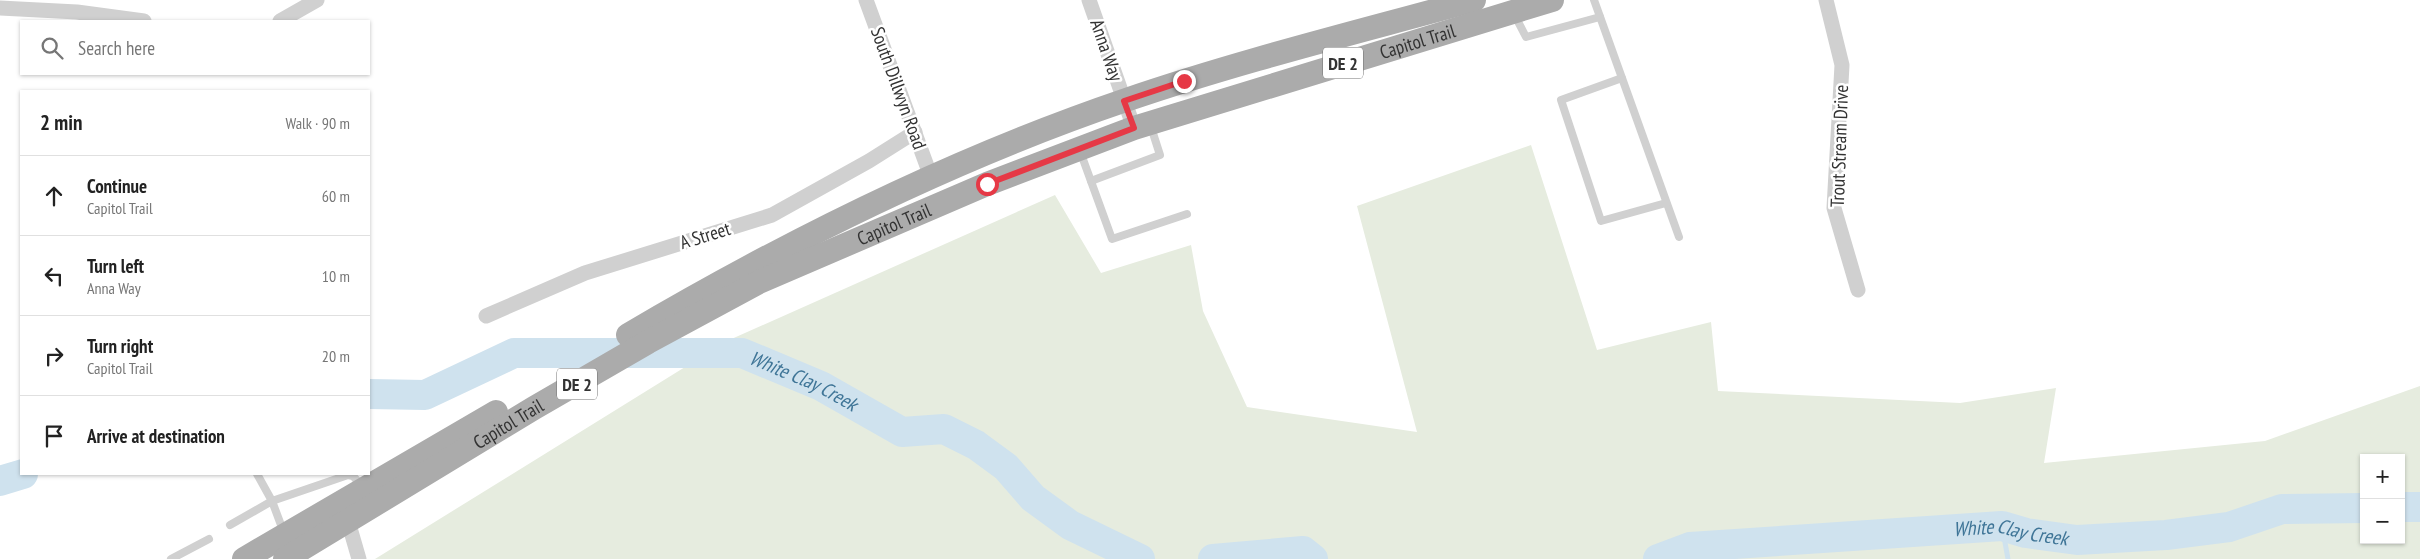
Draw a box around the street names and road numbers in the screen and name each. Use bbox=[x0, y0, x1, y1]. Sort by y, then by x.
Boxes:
street label: Anna Way bbox=[1085, 16, 1129, 85]
street label: Capitol Trail bbox=[1377, 18, 1459, 64]
street label: South Dillwyn Road bbox=[866, 24, 932, 152]
road number: DE 2 bbox=[1323, 48, 1363, 78]
street label: Trout Stream Drive bbox=[1825, 84, 1853, 208]
street label: Capitol Trail bbox=[853, 197, 935, 250]
street label: A Street bbox=[677, 216, 734, 254]
road number: DE 2 bbox=[557, 368, 597, 399]
street label: Capitol Trail bbox=[469, 393, 548, 454]

